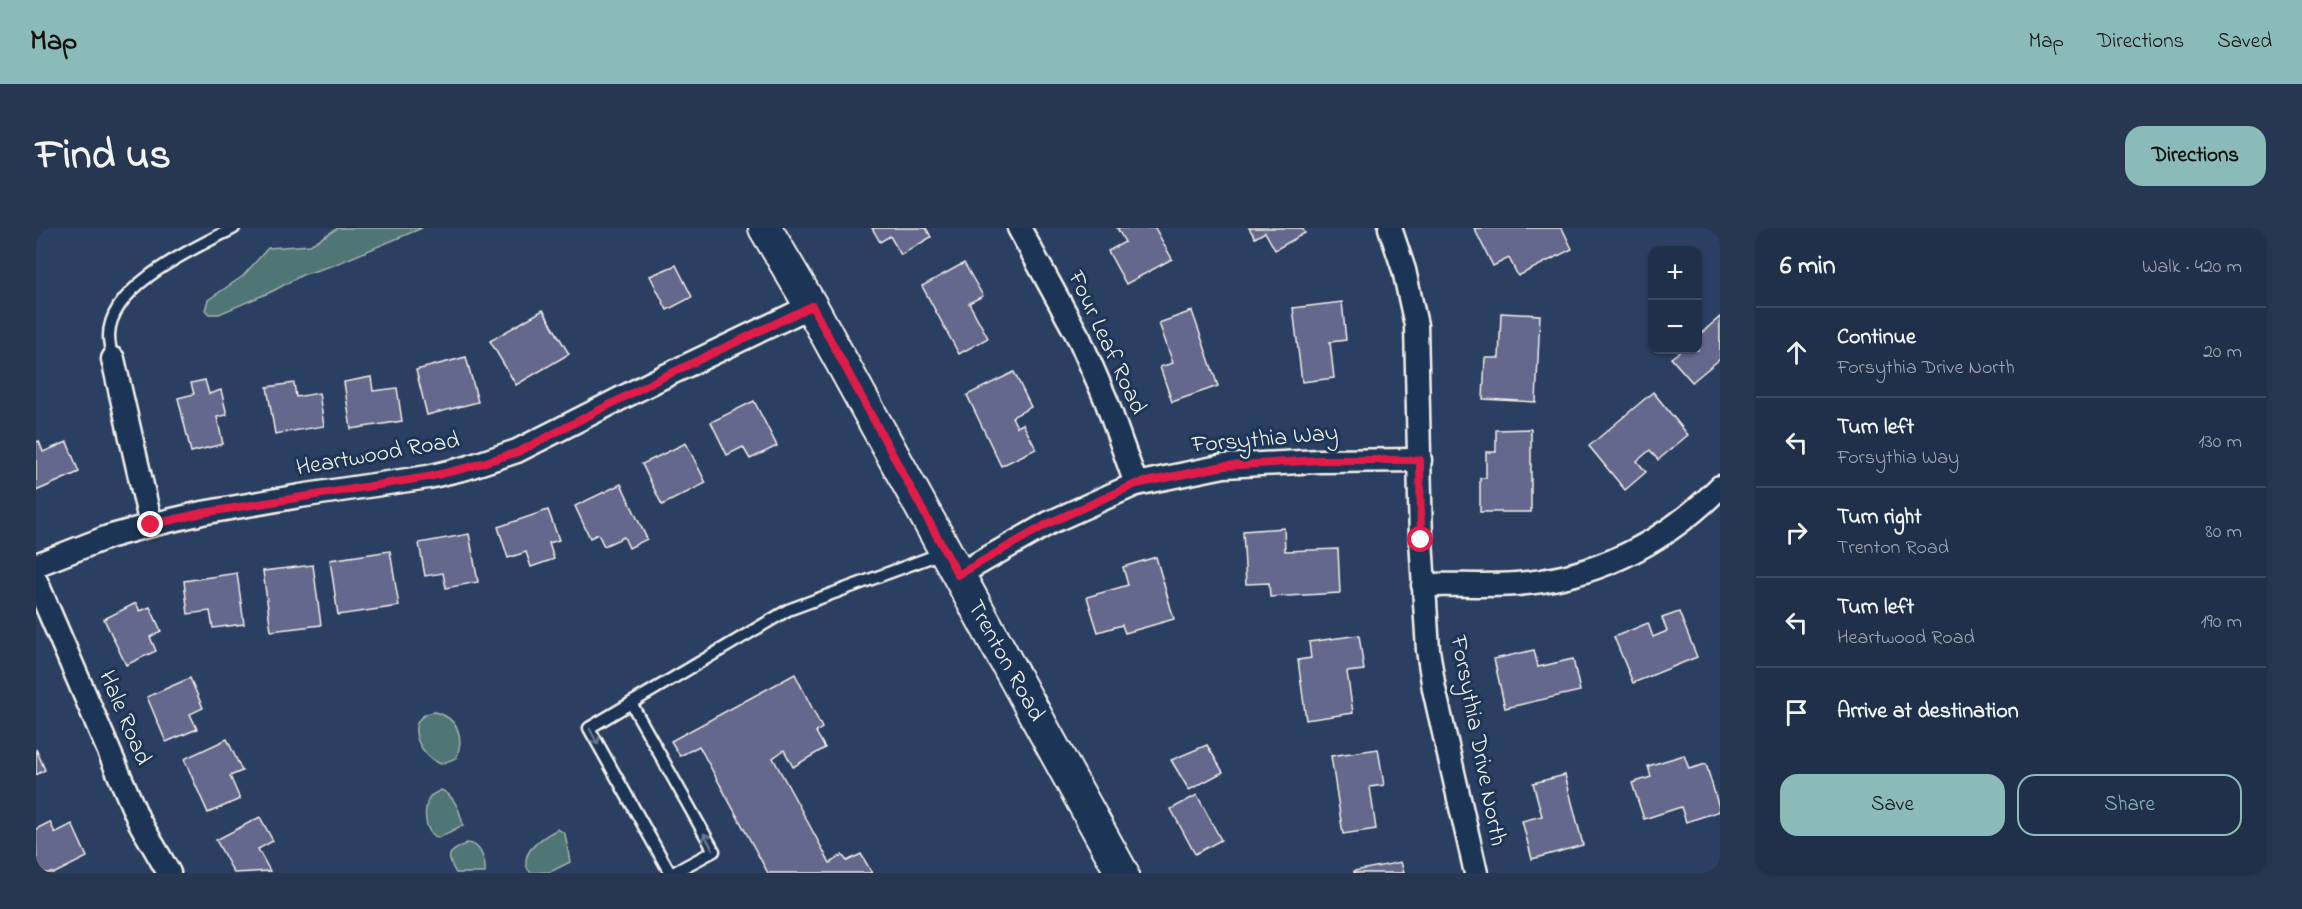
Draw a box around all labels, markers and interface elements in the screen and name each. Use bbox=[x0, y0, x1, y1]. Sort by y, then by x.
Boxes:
text: Map bbox=[30, 22, 77, 63]
text: Map bbox=[2028, 27, 2064, 57]
text: Directions bbox=[2097, 27, 2184, 57]
text: Saved bbox=[2217, 27, 2272, 57]
text: Find us bbox=[36, 126, 171, 187]
button: Directions bbox=[2125, 126, 2266, 186]
map controls bbox=[1648, 246, 1702, 354]
button: + bbox=[1648, 246, 1702, 300]
text: 6 min bbox=[1780, 248, 1836, 286]
text: Walk · 420 m bbox=[2142, 253, 2242, 282]
street label: Four Leaf Road bbox=[1057, 265, 1155, 421]
button: − bbox=[1648, 300, 1702, 354]
text: Continue bbox=[1837, 322, 1916, 354]
icon: ahead bbox=[1780, 336, 1813, 369]
text: 20 m bbox=[2203, 338, 2242, 367]
text: Forsythia Drive North bbox=[1837, 354, 2015, 383]
text: Turn left bbox=[1837, 412, 1914, 444]
street label: Forsythia Way bbox=[1189, 416, 1340, 465]
street label: Heartwood Road bbox=[294, 423, 463, 487]
icon: left bbox=[1780, 426, 1813, 459]
text: 130 m bbox=[2198, 428, 2242, 457]
text: Forsythia Way bbox=[1837, 444, 1959, 473]
text: Turn right bbox=[1837, 502, 1922, 534]
route end bbox=[137, 511, 163, 537]
icon: right bbox=[1780, 516, 1813, 549]
text: 80 m bbox=[2205, 518, 2242, 547]
route start bbox=[1407, 526, 1433, 552]
text: Trenton Road bbox=[1837, 534, 1949, 563]
text: Turn left bbox=[1837, 592, 1914, 624]
street label: Trenton Road bbox=[957, 594, 1053, 729]
icon: left bbox=[1780, 606, 1813, 639]
text: 190 m bbox=[2200, 608, 2242, 637]
text: Heartwood Road bbox=[1837, 624, 1975, 653]
street label: Forsythia Drive North bbox=[1438, 632, 1515, 849]
street label: Hale Road bbox=[88, 665, 160, 771]
icon: arrive bbox=[1780, 696, 1813, 729]
text: Arrive at destination bbox=[1837, 696, 2019, 728]
one-way arrow bbox=[588, 728, 600, 745]
button: Save bbox=[1780, 774, 2005, 836]
button: Share bbox=[2017, 774, 2242, 836]
one-way arrow bbox=[702, 833, 714, 850]

